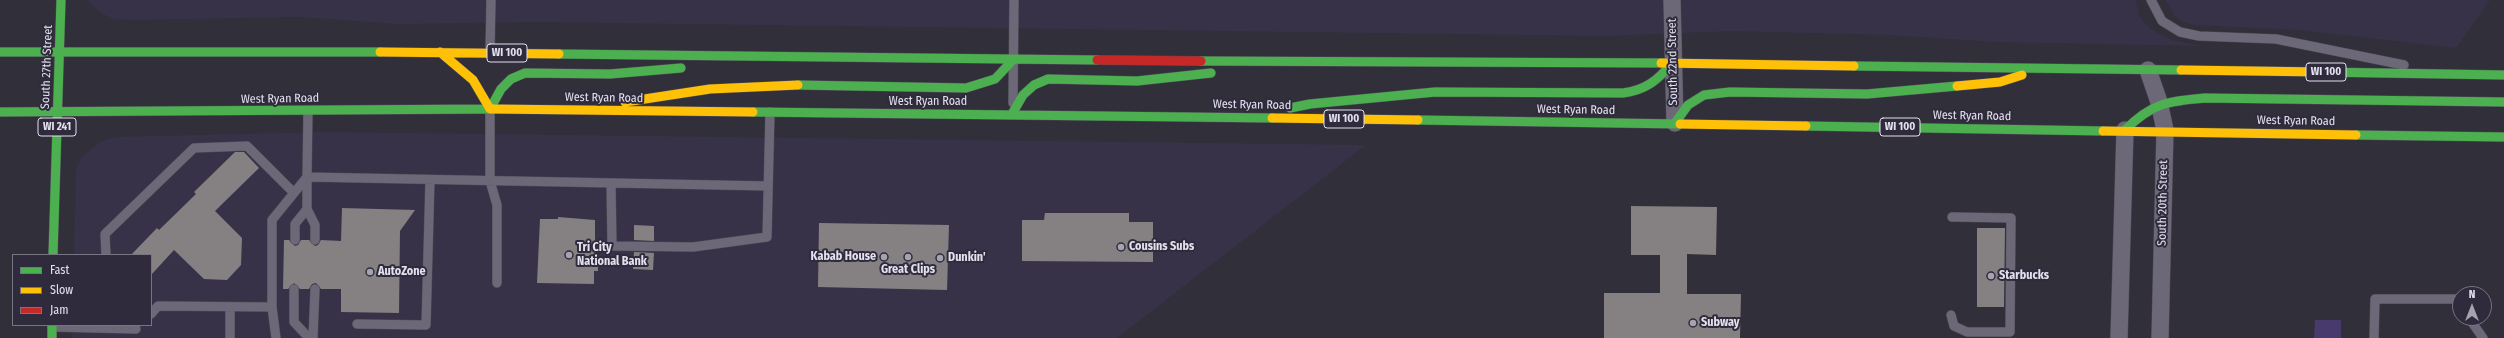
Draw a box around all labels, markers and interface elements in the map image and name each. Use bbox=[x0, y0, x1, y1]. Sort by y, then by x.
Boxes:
street label: South 22nd Street bbox=[1665, 18, 1681, 106]
street label: South 27th Street bbox=[38, 25, 56, 109]
road number: WI 100 bbox=[487, 44, 527, 62]
road number: WI 100 bbox=[2306, 63, 2346, 81]
street label: West Ryan Road bbox=[565, 90, 643, 106]
street label: West Ryan Road bbox=[241, 91, 319, 107]
street label: West Ryan Road bbox=[889, 95, 967, 109]
street label: West Ryan Road bbox=[1213, 97, 1291, 113]
street label: West Ryan Road bbox=[1537, 102, 1615, 118]
street label: West Ryan Road bbox=[1933, 108, 2011, 124]
road number: WI 100 bbox=[1324, 110, 1364, 128]
street label: West Ryan Road bbox=[2257, 113, 2335, 129]
road number: WI 241 bbox=[38, 118, 76, 136]
road number: WI 100 bbox=[1880, 118, 1920, 136]
street label: South 20th Street bbox=[2155, 160, 2171, 246]
place label: Cousins Subs bbox=[1129, 240, 1194, 254]
place label: Tri City National Bank bbox=[577, 241, 647, 269]
marker: Cousins Subs bbox=[1116, 242, 1126, 252]
marker: Tri City National Bank bbox=[564, 250, 574, 260]
place label: Kabab House bbox=[811, 250, 876, 264]
place label: Dunkin' bbox=[948, 251, 986, 265]
marker: Kabab House bbox=[879, 252, 889, 262]
marker: Great Clips bbox=[903, 252, 913, 262]
marker: Dunkin' bbox=[935, 253, 945, 263]
legend bbox=[12, 254, 152, 326]
text: Fast bbox=[50, 263, 69, 277]
place label: Great Clips bbox=[881, 263, 935, 277]
place label: AutoZone bbox=[378, 265, 426, 279]
marker: AutoZone bbox=[365, 267, 375, 277]
place label: Starbucks bbox=[1999, 269, 2049, 283]
marker: Starbucks bbox=[1986, 271, 1996, 281]
text: Slow bbox=[50, 283, 73, 297]
north arrow bbox=[2452, 286, 2492, 326]
text: N bbox=[2469, 288, 2475, 301]
text: Jam bbox=[50, 303, 68, 317]
place label: Subway bbox=[1701, 316, 1740, 330]
marker: Subway bbox=[1688, 318, 1698, 328]

